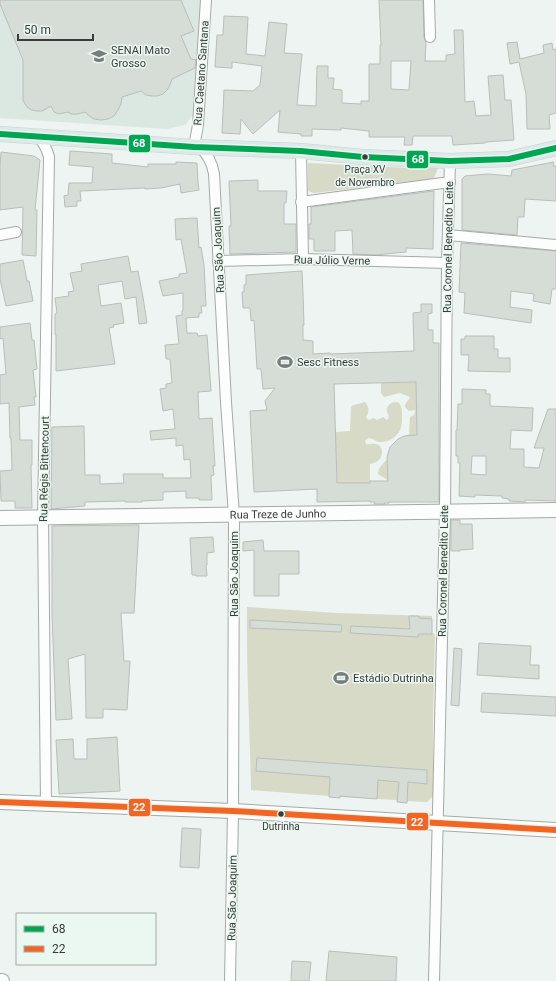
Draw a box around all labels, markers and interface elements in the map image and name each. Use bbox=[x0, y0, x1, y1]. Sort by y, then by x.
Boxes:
scale bar bbox=[18, 16, 93, 42]
street label: Rua Caetano Santana bbox=[191, 20, 212, 126]
text: 50 m bbox=[24, 23, 51, 37]
place label: SENAI Mato Grosso bbox=[111, 44, 170, 70]
school or university icon: SENAI Mato Grosso bbox=[90, 47, 108, 65]
line badge: 68 bbox=[128, 134, 151, 153]
text: 68 bbox=[133, 137, 145, 150]
line badge: 68 bbox=[406, 150, 429, 169]
marker: Praça XV de Novembro bbox=[360, 152, 370, 162]
text: 68 bbox=[412, 153, 424, 166]
place label: Praça XV de Novembro bbox=[335, 164, 395, 188]
street label: Rua Coronel Benedito Leite bbox=[441, 181, 456, 313]
street label: Rua São Joaquim bbox=[210, 207, 227, 293]
street label: Rua Júlio Verne bbox=[294, 253, 370, 268]
sports icon: Sesc Fitness bbox=[276, 353, 294, 371]
place label: Sesc Fitness bbox=[297, 356, 359, 369]
street label: Rua Régis Bittencourt bbox=[37, 416, 52, 522]
street label: Rua Coronel Benedito Leite bbox=[436, 505, 451, 637]
street label: Rua Treze de Junho bbox=[230, 507, 326, 522]
street label: Rua São Joaquim bbox=[228, 531, 241, 617]
sports icon: Estádio Dutrinha bbox=[332, 669, 350, 687]
place label: Estádio Dutrinha bbox=[353, 672, 434, 685]
line badge: 22 bbox=[128, 798, 151, 817]
text: 22 bbox=[133, 801, 145, 814]
marker: Dutrinha bbox=[276, 809, 286, 819]
line badge: 22 bbox=[406, 812, 429, 831]
text: 22 bbox=[411, 816, 423, 829]
place label: Dutrinha bbox=[262, 821, 300, 832]
street label: Rua São Joaquim bbox=[225, 855, 240, 941]
legend bbox=[16, 913, 156, 965]
text: 68 bbox=[52, 922, 66, 936]
text: 22 bbox=[52, 942, 66, 956]

